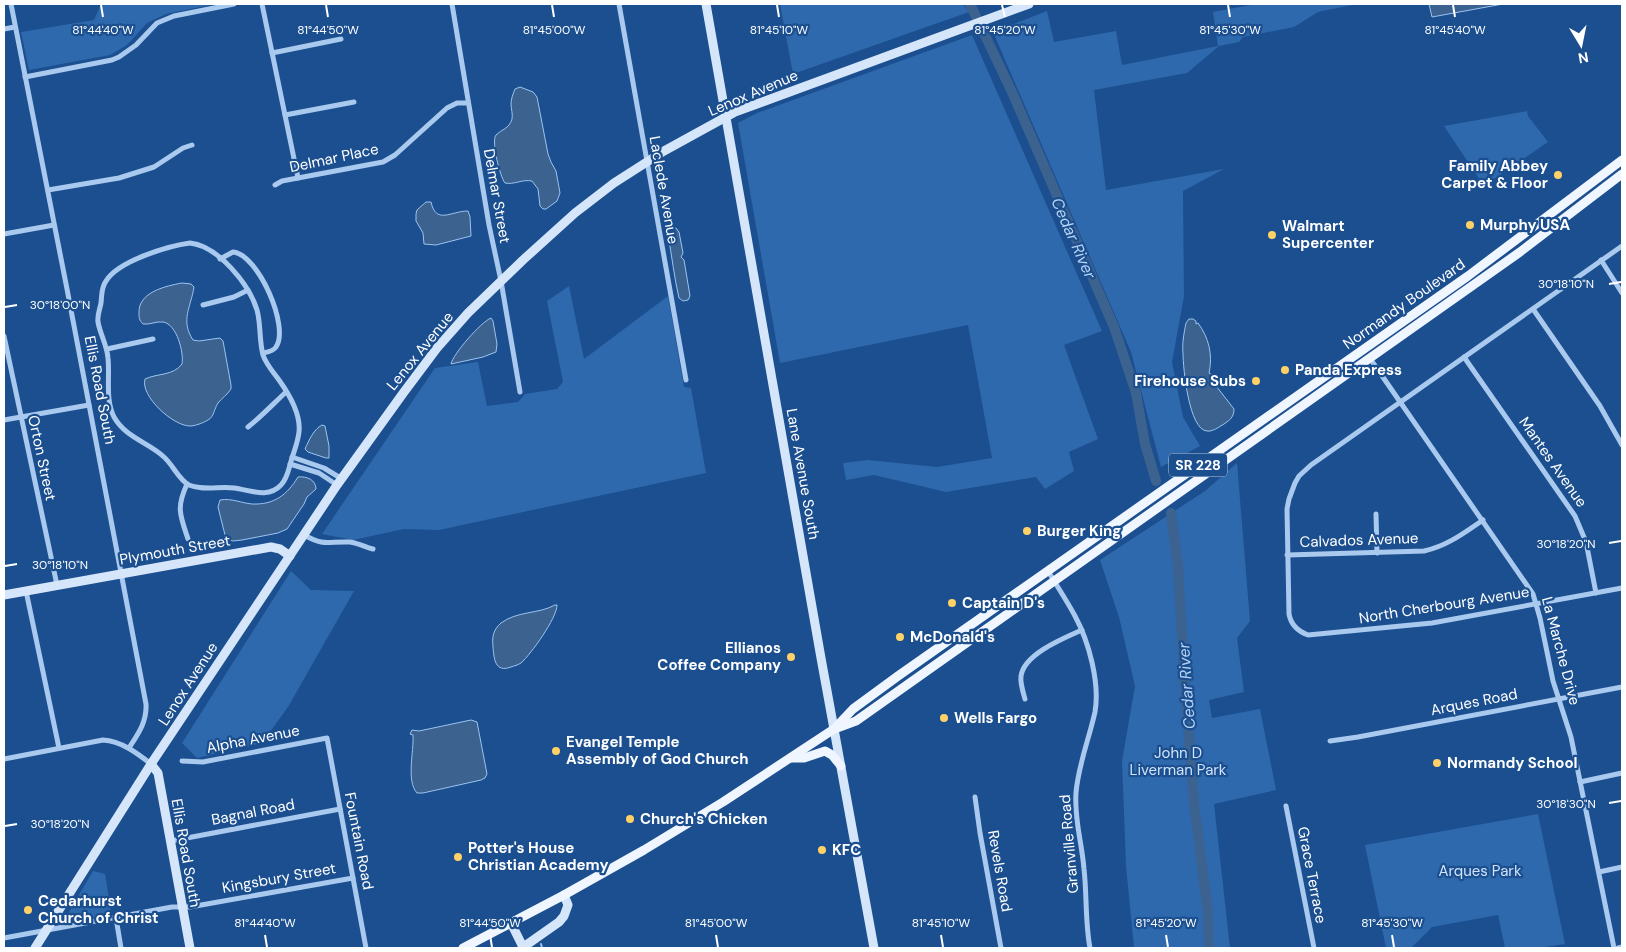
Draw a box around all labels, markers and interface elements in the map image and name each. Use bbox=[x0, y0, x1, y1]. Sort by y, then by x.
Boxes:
north arrow bbox=[1556, 20, 1606, 70]
text: 81°44'40"W bbox=[72, 22, 134, 38]
text: 81°44'50"W bbox=[297, 22, 359, 38]
text: 81°45'00"W bbox=[523, 22, 586, 38]
text: 81°45'10"W bbox=[750, 22, 809, 38]
text: 81°45'20"W bbox=[974, 22, 1036, 38]
text: 81°45'30"W bbox=[1199, 22, 1261, 38]
text: 81°45'40"W bbox=[1424, 22, 1486, 38]
text: N bbox=[1577, 48, 1590, 68]
street label: Lenox Avenue bbox=[705, 65, 801, 121]
street label: Laclede Avenue bbox=[645, 134, 683, 246]
street label: Delmar Place bbox=[288, 139, 380, 177]
street label: Delmar Street bbox=[479, 147, 515, 245]
place label: Family Abbey Carpet & Floor bbox=[1441, 156, 1548, 193]
marker: Family Abbey Carpet & Floor bbox=[1552, 169, 1564, 181]
water label: Cedar River bbox=[1046, 194, 1101, 283]
place label: Murphy USA bbox=[1480, 215, 1570, 235]
place label: Walmart Supercenter bbox=[1282, 216, 1374, 253]
marker: Murphy USA bbox=[1464, 219, 1476, 231]
marker: Walmart Supercenter bbox=[1266, 229, 1278, 241]
street label: Normandy Boulevard bbox=[1339, 254, 1469, 354]
text: 30°18'10"N bbox=[1538, 276, 1594, 292]
text: 30°18'00"N bbox=[30, 297, 90, 313]
street label: Lenox Avenue bbox=[382, 308, 458, 394]
street label: Ellis Road South bbox=[80, 334, 120, 446]
place label: Panda Express bbox=[1295, 360, 1402, 380]
marker: Panda Express bbox=[1279, 364, 1291, 376]
place label: Firehouse Subs bbox=[1134, 371, 1246, 391]
marker: Firehouse Subs bbox=[1250, 375, 1262, 387]
street label: Lane Avenue South bbox=[782, 407, 824, 541]
street label: Orton Street bbox=[23, 413, 61, 503]
street label: Mantes Avenue bbox=[1514, 413, 1592, 511]
road number: SR 228 bbox=[1169, 454, 1227, 476]
place label: Burger King bbox=[1037, 521, 1121, 541]
marker: Burger King bbox=[1021, 525, 1033, 537]
street label: Calvados Avenue bbox=[1299, 528, 1419, 552]
street label: Plymouth Street bbox=[118, 530, 232, 570]
text: 30°18'20"N bbox=[1536, 536, 1596, 552]
text: 30°18'10"N bbox=[32, 557, 88, 573]
street label: North Cherbourg Avenue bbox=[1357, 582, 1531, 628]
place label: Captain D's bbox=[962, 593, 1045, 613]
street label: La Marche Drive bbox=[1537, 595, 1585, 707]
marker: Captain D's bbox=[946, 597, 958, 609]
place label: McDonald's bbox=[910, 627, 995, 647]
marker: McDonald's bbox=[894, 631, 906, 643]
street label: Lenox Avenue bbox=[154, 638, 222, 730]
place label: Ellianos Coffee Company bbox=[657, 638, 781, 675]
water label: Cedar River bbox=[1173, 641, 1200, 730]
marker: Ellianos Coffee Company bbox=[785, 651, 797, 663]
street label: Arques Road bbox=[1429, 684, 1519, 720]
place label: Wells Fargo bbox=[954, 708, 1037, 728]
marker: Wells Fargo bbox=[938, 712, 950, 724]
street label: Alpha Avenue bbox=[205, 720, 301, 758]
place label: Evangel Temple Assembly of God Church bbox=[566, 732, 749, 769]
park label: John D Liverman Park bbox=[1130, 743, 1227, 780]
marker: Evangel Temple Assembly of God Church bbox=[550, 745, 562, 757]
place label: Normandy School bbox=[1447, 753, 1578, 773]
marker: Normandy School bbox=[1431, 757, 1443, 769]
street label: Fountain Road bbox=[340, 791, 378, 891]
street label: Bagnal Road bbox=[210, 794, 296, 830]
street label: Granville Road bbox=[1055, 794, 1083, 894]
text: 30°18'30"N bbox=[1536, 796, 1596, 812]
street label: Ellis Road South bbox=[167, 797, 205, 909]
place label: Church's Chicken bbox=[640, 809, 768, 829]
marker: Church's Chicken bbox=[624, 813, 636, 825]
text: 30°18'20"N bbox=[30, 816, 90, 832]
street label: Grace Terrace bbox=[1293, 825, 1331, 925]
street label: Revels Road bbox=[983, 829, 1017, 913]
place label: Potter's House Christian Academy bbox=[468, 838, 608, 875]
place label: KFC bbox=[832, 840, 861, 860]
marker: KFC bbox=[816, 844, 828, 856]
marker: Potter's House Christian Academy bbox=[452, 851, 464, 863]
street label: Kingsbury Street bbox=[221, 858, 338, 898]
park label: Arques Park bbox=[1439, 861, 1522, 881]
place label: Cedarhurst Church of Christ bbox=[38, 891, 159, 928]
marker: Cedarhurst Church of Christ bbox=[22, 904, 34, 916]
text: 81°44'40"W bbox=[234, 915, 296, 931]
text: 81°44'50"W bbox=[459, 915, 521, 931]
text: 81°45'00"W bbox=[685, 915, 748, 931]
text: 81°45'10"W bbox=[912, 915, 971, 931]
text: 81°45'20"W bbox=[1135, 915, 1197, 931]
text: 81°45'30"W bbox=[1361, 915, 1423, 931]

